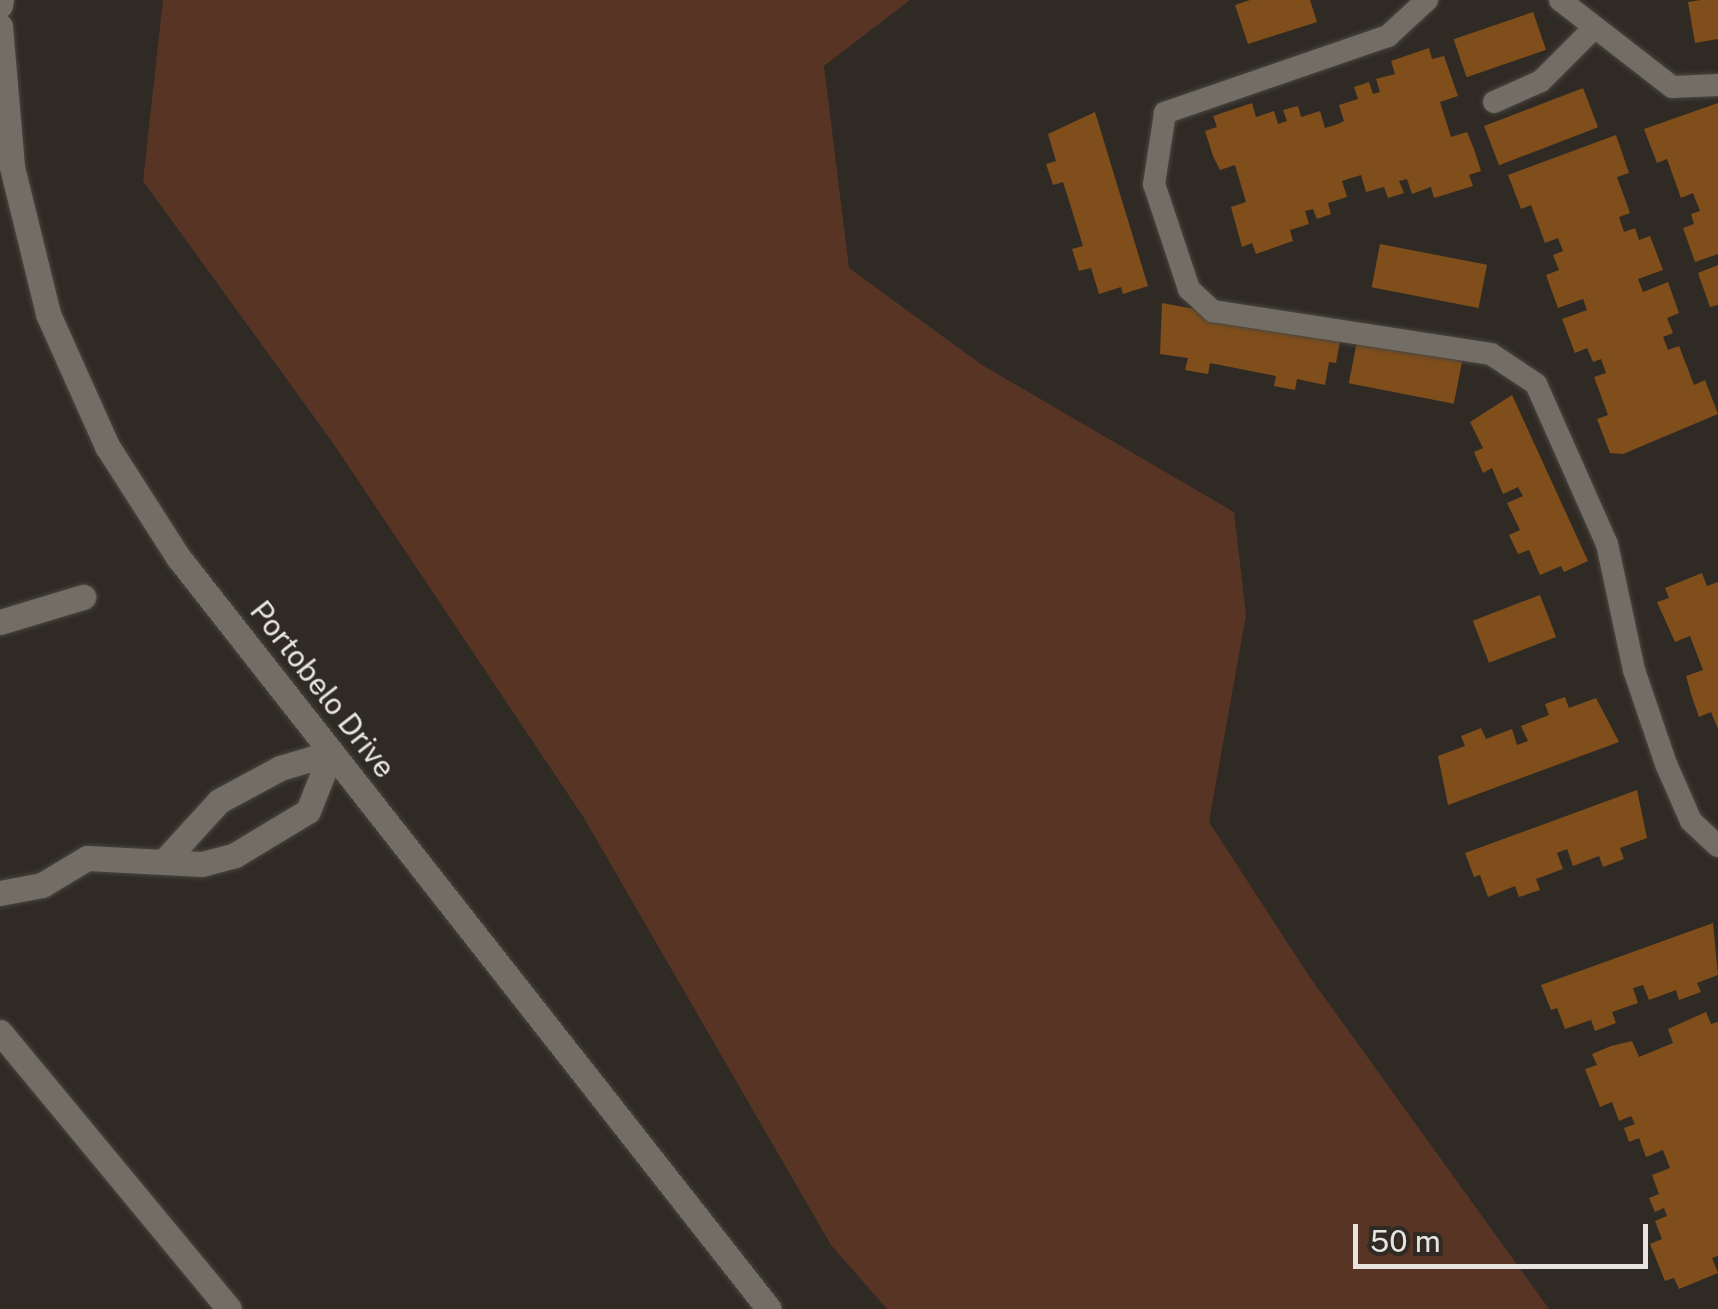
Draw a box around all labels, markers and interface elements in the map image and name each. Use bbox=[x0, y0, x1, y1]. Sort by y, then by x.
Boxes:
street label: Portobelo Drive bbox=[243, 593, 403, 785]
scale bar bbox=[1358, 1204, 1653, 1266]
text: 50 m bbox=[1370, 1223, 1441, 1259]

